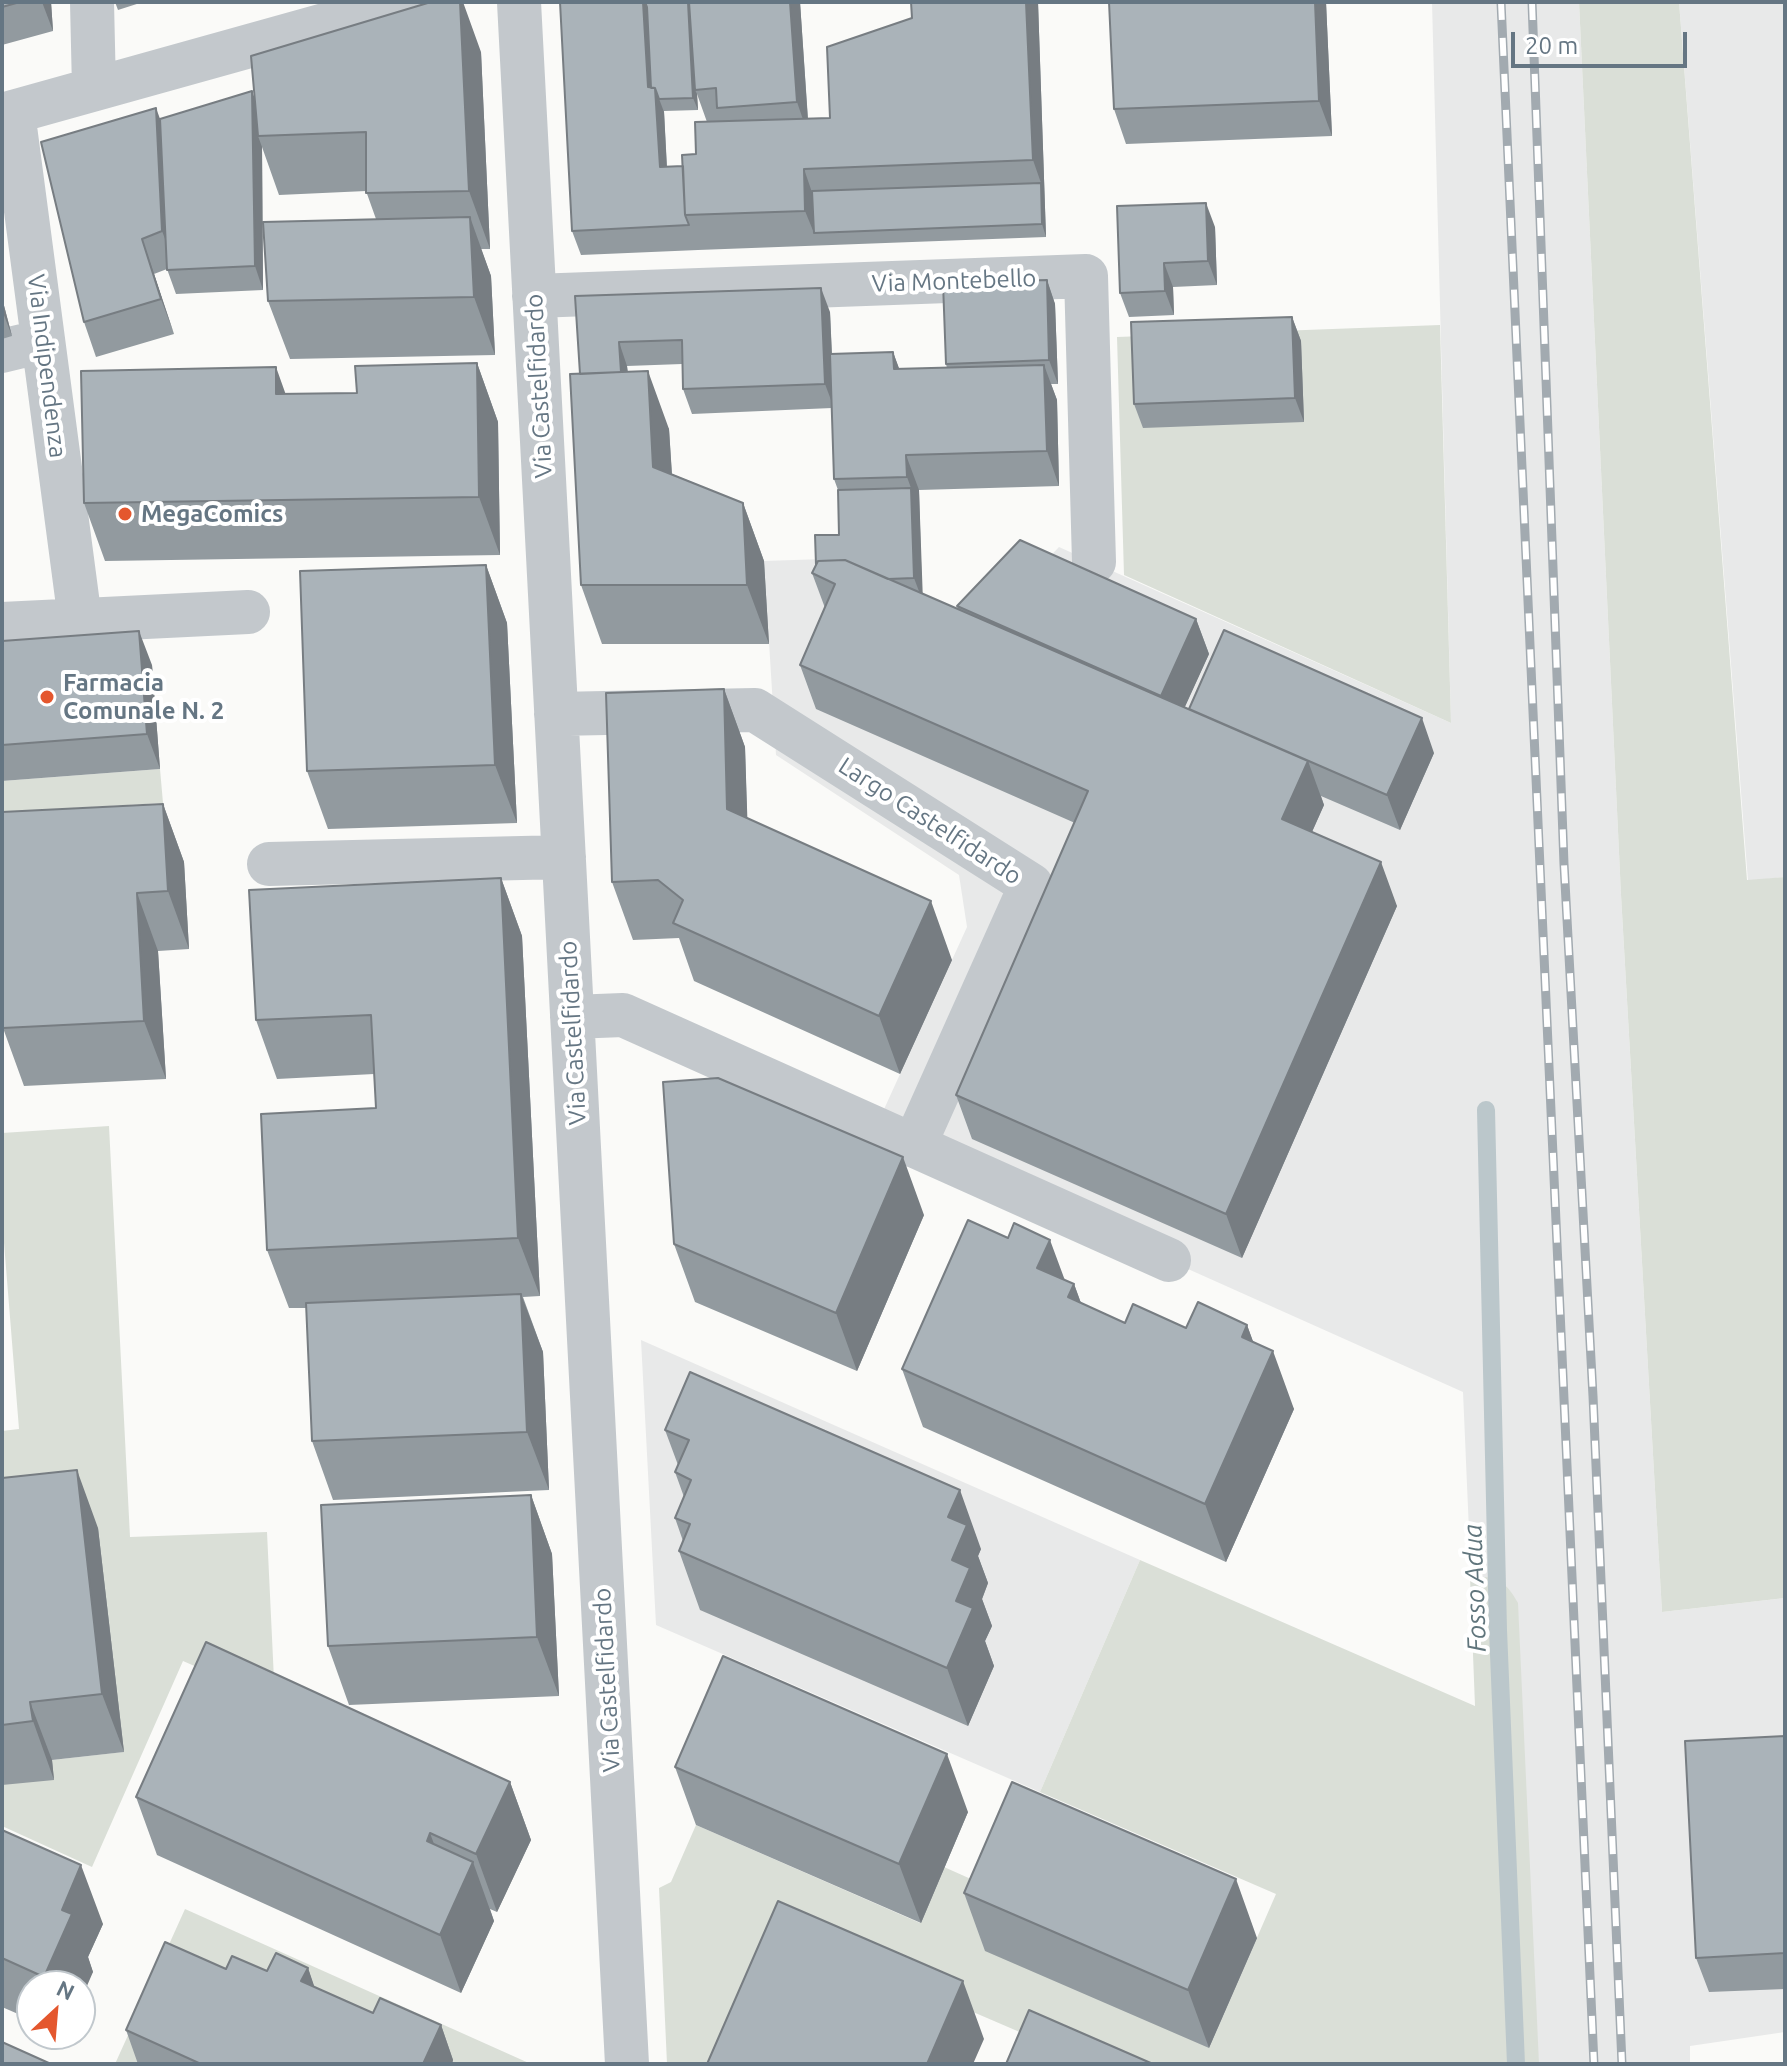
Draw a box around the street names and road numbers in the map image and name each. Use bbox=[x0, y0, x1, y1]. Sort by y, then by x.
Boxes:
street label: Via Montebello bbox=[871, 264, 1037, 298]
street label: Via Indipendenza bbox=[21, 273, 73, 459]
street label: Via Castelfidardo bbox=[520, 293, 558, 479]
street label: Largo Castelfidardo bbox=[833, 751, 1027, 891]
street label: Via Castelfidardo bbox=[554, 940, 592, 1126]
street label: Via Castelfidardo bbox=[588, 1587, 626, 1773]

